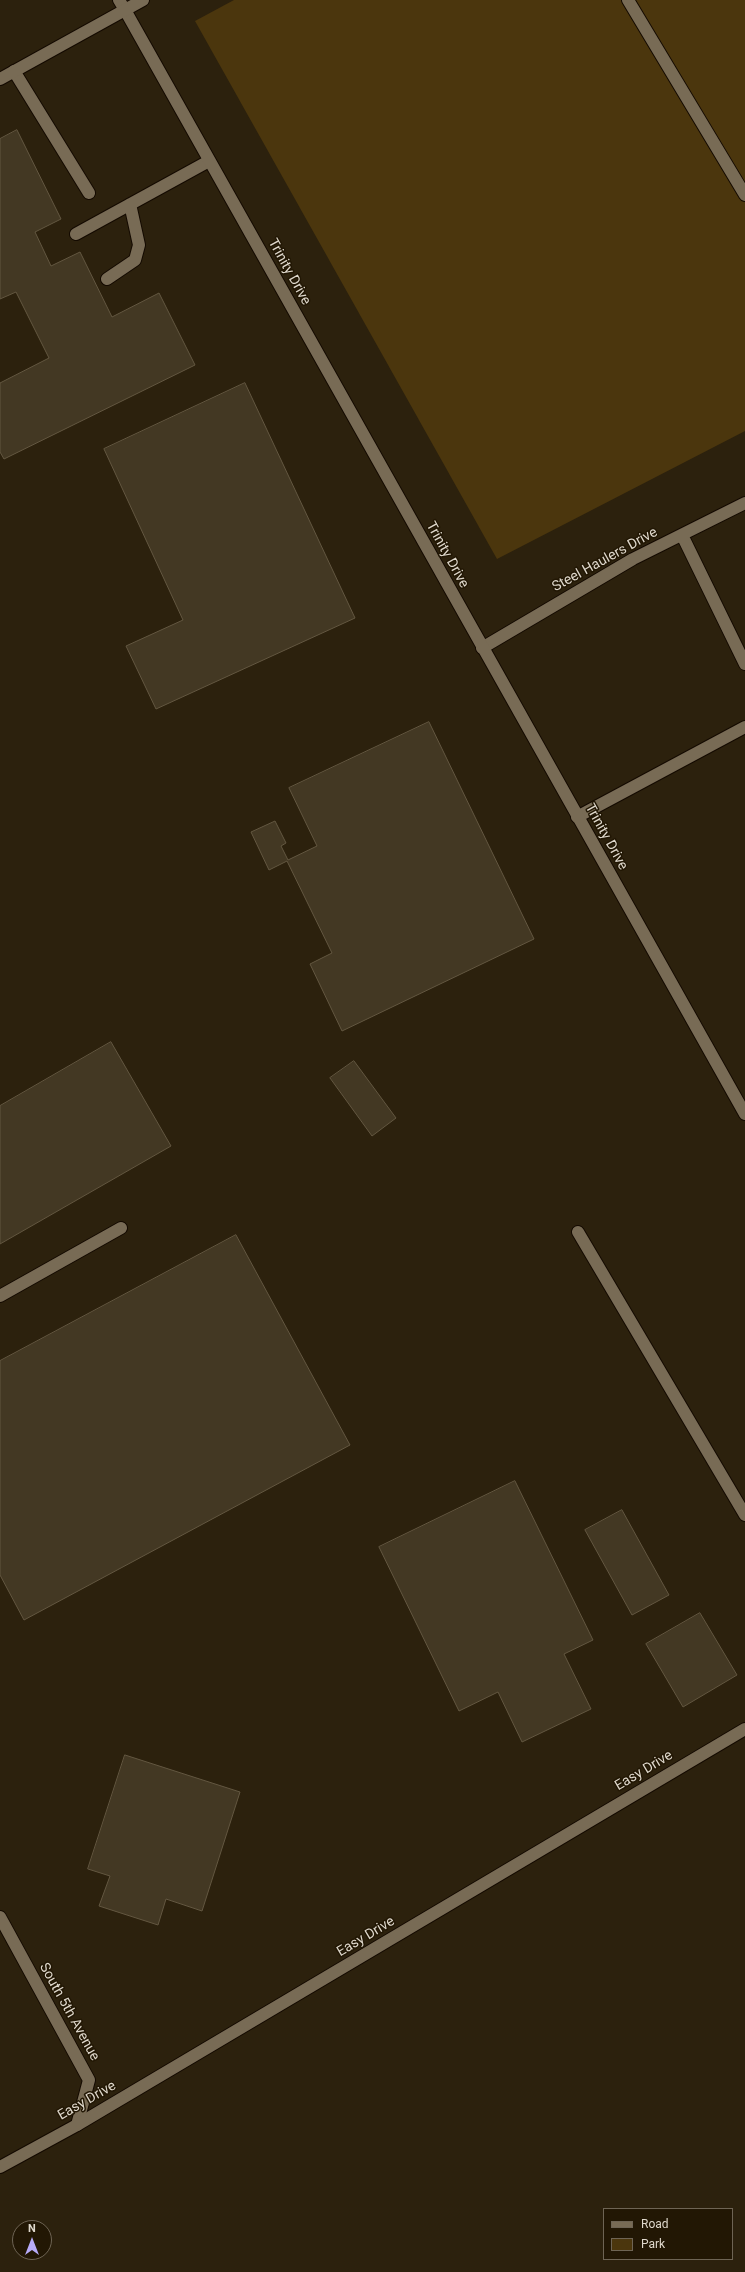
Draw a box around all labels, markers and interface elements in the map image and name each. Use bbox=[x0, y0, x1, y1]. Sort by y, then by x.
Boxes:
street label: Trinity Drive bbox=[264, 236, 314, 308]
street label: Trinity Drive bbox=[422, 519, 472, 591]
street label: Steel Haulers Drive bbox=[549, 524, 661, 596]
street label: Trinity Drive bbox=[581, 801, 631, 873]
street label: Easy Drive bbox=[612, 1747, 676, 1795]
street label: Easy Drive bbox=[334, 1913, 398, 1961]
street label: South 5th Avenue bbox=[35, 1960, 103, 2064]
street label: Easy Drive bbox=[55, 2078, 119, 2124]
legend bbox=[603, 2208, 733, 2260]
text: Road bbox=[641, 2217, 669, 2231]
north arrow bbox=[12, 2220, 52, 2260]
text: N bbox=[28, 2222, 36, 2235]
text: Park bbox=[641, 2237, 665, 2251]

